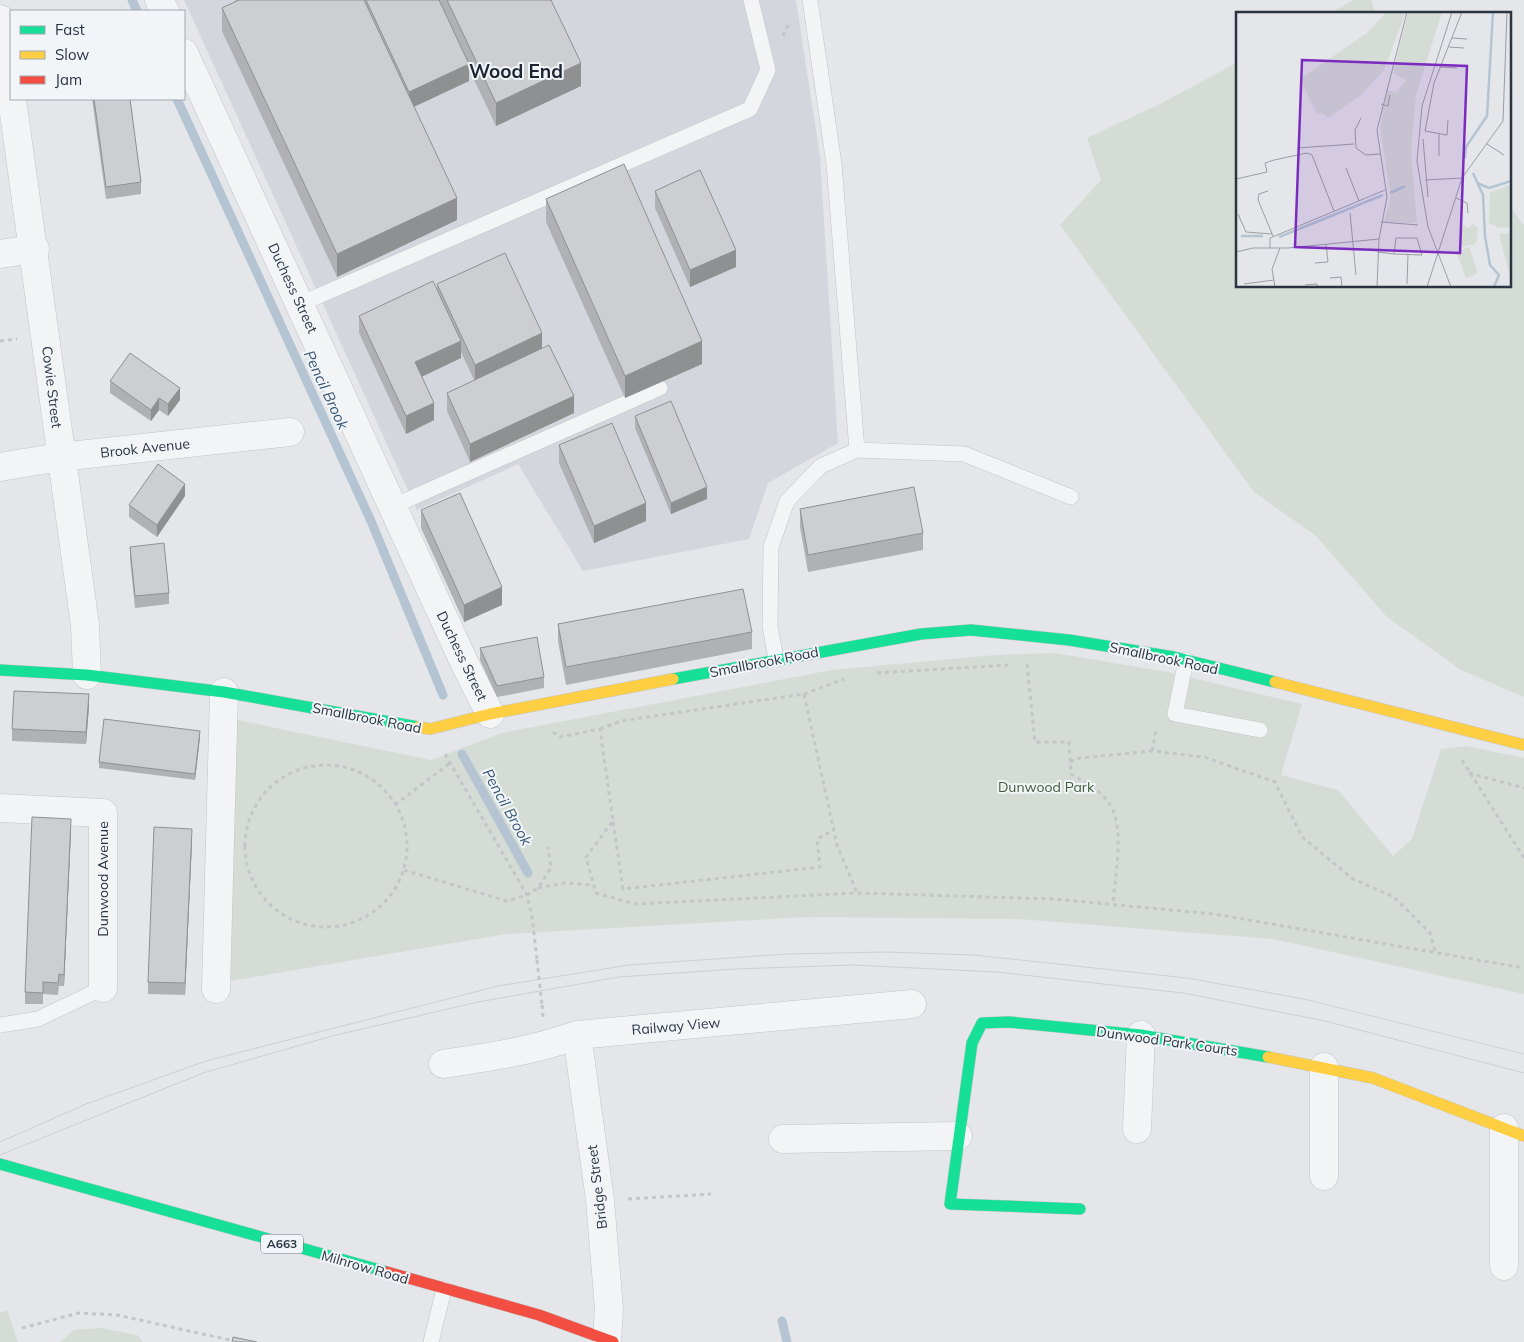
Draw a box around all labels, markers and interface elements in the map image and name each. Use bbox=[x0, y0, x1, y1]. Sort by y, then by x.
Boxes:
legend bbox=[10, 10, 185, 100]
inset map bbox=[1236, 12, 1512, 288]
text: Fast bbox=[55, 20, 85, 39]
text: Slow bbox=[55, 45, 89, 64]
district label: Wood End bbox=[469, 59, 563, 83]
text: Jam bbox=[55, 70, 82, 89]
street label: Duchess Street bbox=[264, 240, 322, 336]
street label: Cowie Street bbox=[38, 345, 66, 429]
water label: Pencil Brook bbox=[300, 347, 354, 434]
street label: Brook Avenue bbox=[99, 434, 191, 462]
street label: Duchess Street bbox=[433, 608, 492, 704]
street label: Smallbrook Road bbox=[1108, 638, 1220, 678]
street label: Smallbrook Road bbox=[708, 643, 820, 681]
street label: Smallbrook Road bbox=[311, 699, 423, 737]
water label: Pencil Brook bbox=[478, 765, 537, 850]
park label: Dunwood Park bbox=[998, 778, 1095, 796]
street label: Dunwood Avenue bbox=[94, 821, 112, 937]
street label: Railway View bbox=[631, 1013, 721, 1039]
street label: Dunwood Park Courts bbox=[1095, 1022, 1239, 1060]
street label: Bridge Street bbox=[583, 1144, 611, 1230]
road number: A663 bbox=[261, 1234, 303, 1254]
street label: Milnrow Road bbox=[319, 1246, 411, 1288]

